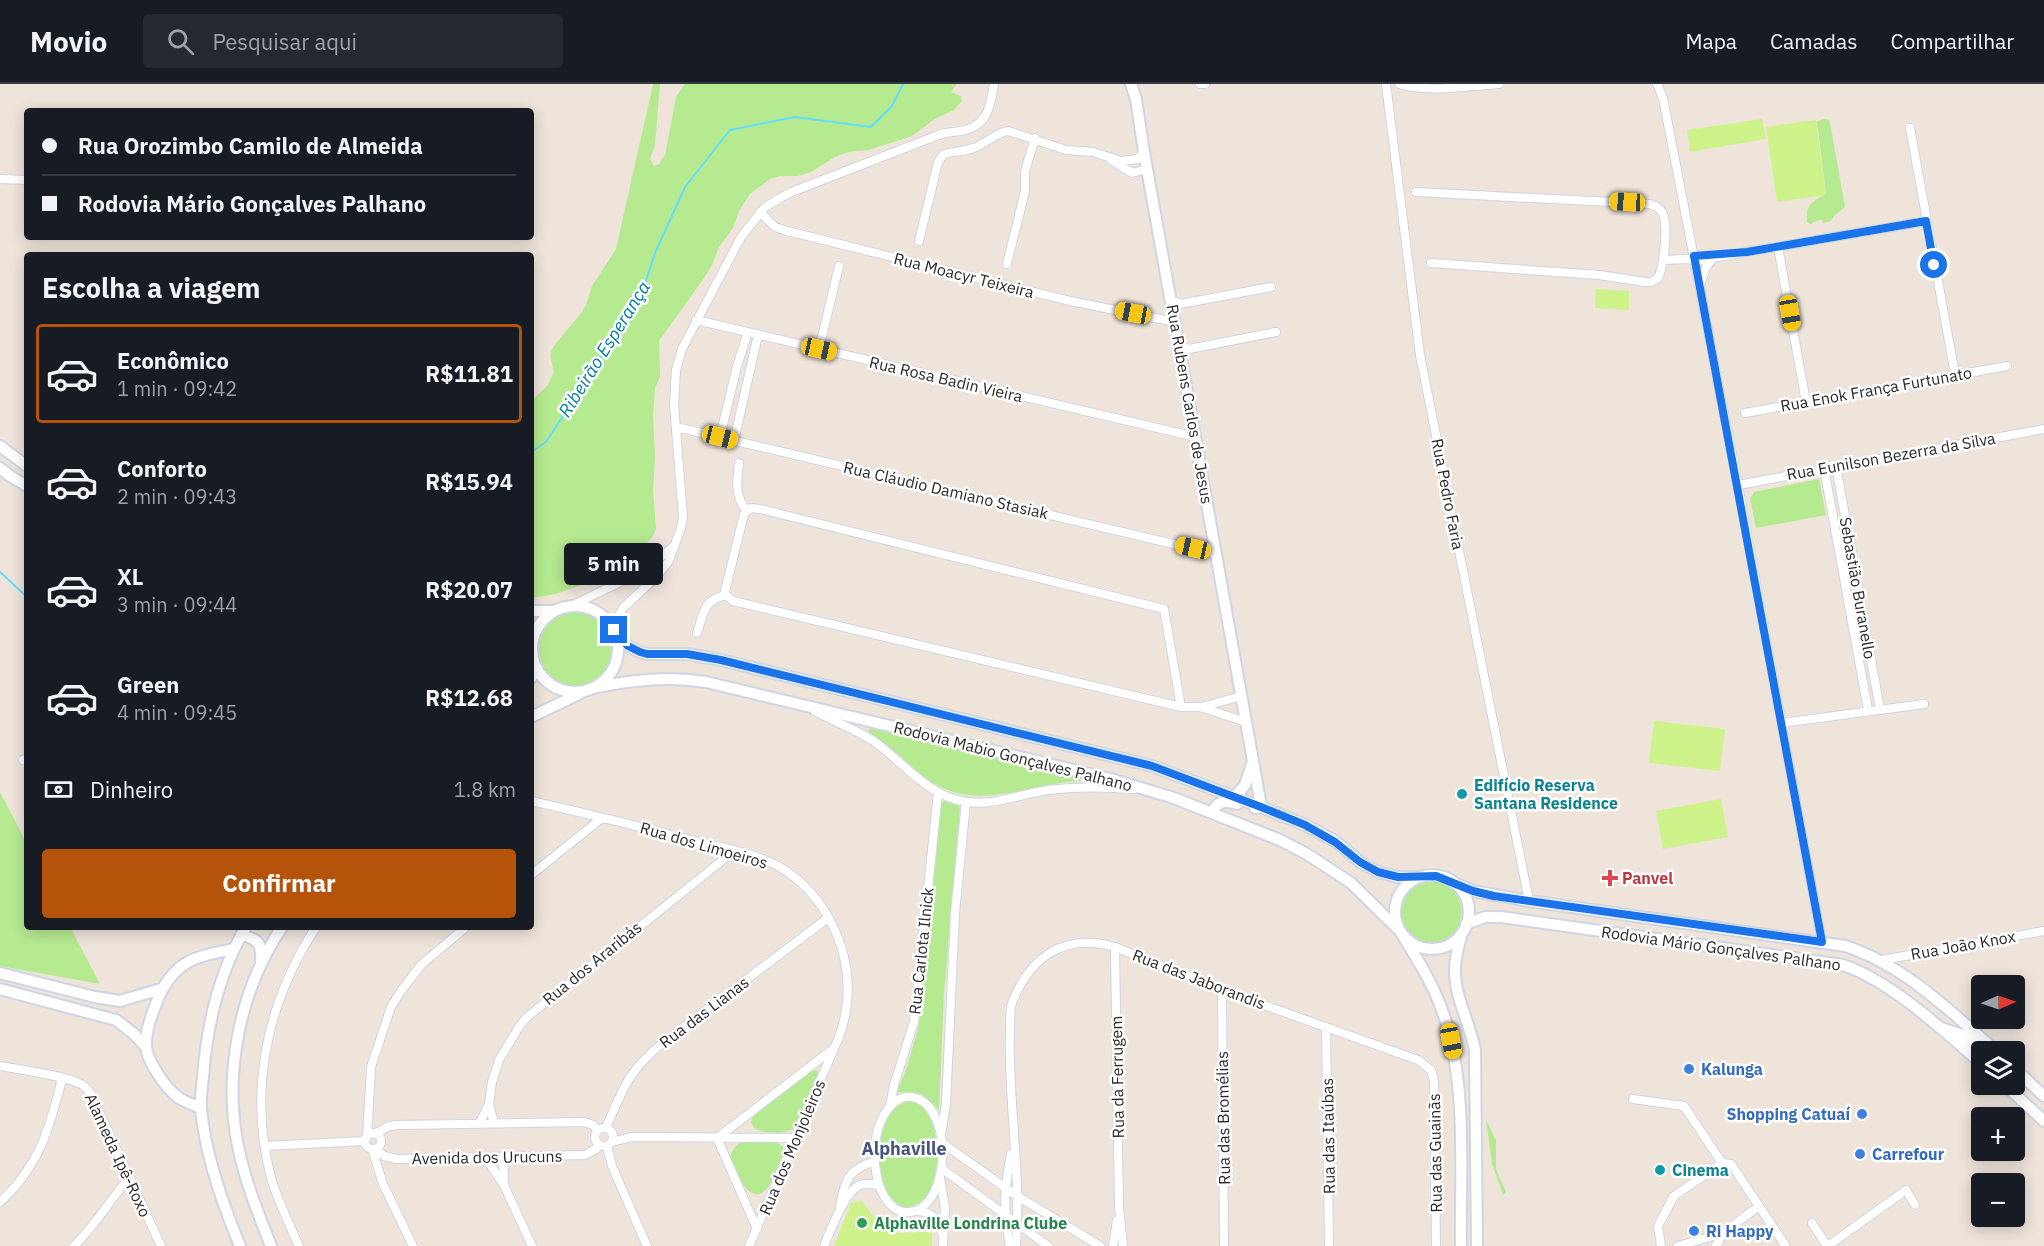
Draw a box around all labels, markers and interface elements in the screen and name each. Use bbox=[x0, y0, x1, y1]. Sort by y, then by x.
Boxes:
search box bbox=[143, 14, 563, 68]
text: Movio bbox=[30, 23, 107, 60]
icon: search bbox=[164, 25, 197, 58]
text: Pesquisar aqui bbox=[212, 27, 357, 56]
text: Mapa bbox=[1685, 27, 1737, 55]
text: Camadas bbox=[1770, 27, 1857, 55]
text: Compartilhar bbox=[1890, 27, 2014, 55]
text: Rua Orozimbo Camilo de Almeida bbox=[78, 131, 423, 160]
text: Rodovia Mário Gonçalves Palhano bbox=[78, 189, 426, 218]
car bbox=[1609, 192, 1645, 212]
street label: Rua Moacyr Teixeira bbox=[892, 248, 1037, 302]
route start bbox=[1920, 251, 1947, 278]
text: Escolha a viagem bbox=[42, 270, 260, 305]
water label: Ribeirão Esperança bbox=[553, 277, 655, 421]
car bbox=[1778, 294, 1802, 332]
car bbox=[1114, 301, 1152, 325]
street label: Rua Rubens Carlos de Jesus bbox=[1163, 303, 1217, 505]
car bbox=[799, 336, 839, 362]
text: Econômico bbox=[117, 346, 229, 375]
icon: car bbox=[45, 347, 99, 401]
street label: Rua Rosa Badin Vieira bbox=[867, 352, 1025, 406]
text: R$11.81 bbox=[425, 359, 513, 388]
street label: Rua Enok França Furtunato bbox=[1779, 362, 1973, 416]
text: 1 min · 09:42 bbox=[117, 375, 237, 402]
car bbox=[700, 424, 740, 450]
street label: Rua Eunilson Bezerra da Silva bbox=[1785, 428, 1997, 484]
street label: Rua Pedro Faria bbox=[1427, 437, 1469, 552]
text: Conforto bbox=[117, 454, 207, 483]
icon: car bbox=[45, 455, 99, 509]
street label: Rua Cláudio Damiano Stasiak bbox=[842, 457, 1051, 523]
text: R$15.94 bbox=[425, 467, 513, 496]
text: 2 min · 09:43 bbox=[117, 483, 237, 510]
street label: Sebastião Buranello bbox=[1836, 515, 1880, 661]
car bbox=[1173, 535, 1213, 561]
callout: 5 min bbox=[564, 543, 664, 585]
text: 5 min bbox=[587, 550, 640, 577]
text: XL bbox=[117, 562, 143, 591]
icon: car bbox=[45, 563, 99, 617]
text: R$20.07 bbox=[425, 575, 513, 604]
text: 3 min · 09:44 bbox=[117, 591, 237, 618]
route end bbox=[600, 616, 627, 643]
text: Green bbox=[117, 670, 179, 699]
icon: car bbox=[45, 671, 99, 725]
text: R$12.68 bbox=[425, 683, 513, 712]
text: 4 min · 09:45 bbox=[117, 699, 237, 726]
street label: Rodovia Mabio Gonçalves Palhano bbox=[892, 717, 1134, 795]
icon: cash bbox=[42, 773, 75, 806]
text: Dinheiro bbox=[90, 775, 173, 804]
place label: Edifício Reserva Santana Residence bbox=[1474, 775, 1618, 813]
text: 1.8 km bbox=[454, 776, 516, 803]
marker: Edifício Reserva Santana Residence bbox=[1455, 787, 1469, 801]
street label: Rua dos Limoeiros bbox=[638, 817, 770, 873]
button: Confirmar bbox=[42, 849, 516, 918]
place label: Panvel bbox=[1622, 868, 1673, 888]
marker: Panvel bbox=[1603, 871, 1617, 885]
street label: Rua Carlota Ilnick bbox=[904, 886, 938, 1015]
street label: Rua dos Araribás bbox=[538, 917, 646, 1009]
street label: Rodovia Mário Gonçalves Palhano bbox=[1600, 921, 1842, 975]
street label: Rua João Knox bbox=[1909, 926, 2017, 964]
street label: Rua das Jaborandis bbox=[1130, 944, 1268, 1014]
street label: Rua das Lianas bbox=[655, 972, 753, 1052]
north arrow bbox=[1971, 975, 2025, 1029]
map controls bbox=[1971, 975, 2025, 1227]
street label: Rua da Ferrugem bbox=[1106, 1016, 1128, 1138]
car bbox=[1439, 1022, 1463, 1060]
button: layers bbox=[1971, 1041, 2025, 1095]
street label: Rua das Bromélias bbox=[1212, 1051, 1234, 1185]
place label: Kalunga bbox=[1701, 1059, 1763, 1079]
marker: Kalunga bbox=[1682, 1062, 1696, 1076]
street label: Rua dos Monjoleiros bbox=[754, 1076, 830, 1218]
street label: Rua das Itaúbas bbox=[1317, 1078, 1339, 1194]
street label: Alameda Ipê-Roxo bbox=[81, 1090, 155, 1220]
street label: Rua das Guainãs bbox=[1424, 1093, 1446, 1213]
place label: Shopping Catuaí bbox=[1727, 1104, 1850, 1124]
marker: Shopping Catuaí bbox=[1855, 1107, 1869, 1121]
button: + bbox=[1971, 1107, 2025, 1161]
district label: Alphaville bbox=[861, 1137, 947, 1160]
place label: Carrefour bbox=[1872, 1144, 1945, 1164]
street label: Avenida dos Urucuns bbox=[411, 1146, 563, 1168]
marker: Carrefour bbox=[1853, 1147, 1867, 1161]
place label: Cinema bbox=[1672, 1160, 1729, 1180]
marker: Cinema bbox=[1653, 1163, 1667, 1177]
button: − bbox=[1971, 1173, 2025, 1227]
place label: Alphaville Londrina Clube bbox=[874, 1213, 1067, 1233]
marker: Alphaville Londrina Clube bbox=[855, 1216, 869, 1230]
place label: Ri Happy bbox=[1706, 1221, 1774, 1241]
marker: Ri Happy bbox=[1687, 1224, 1701, 1238]

